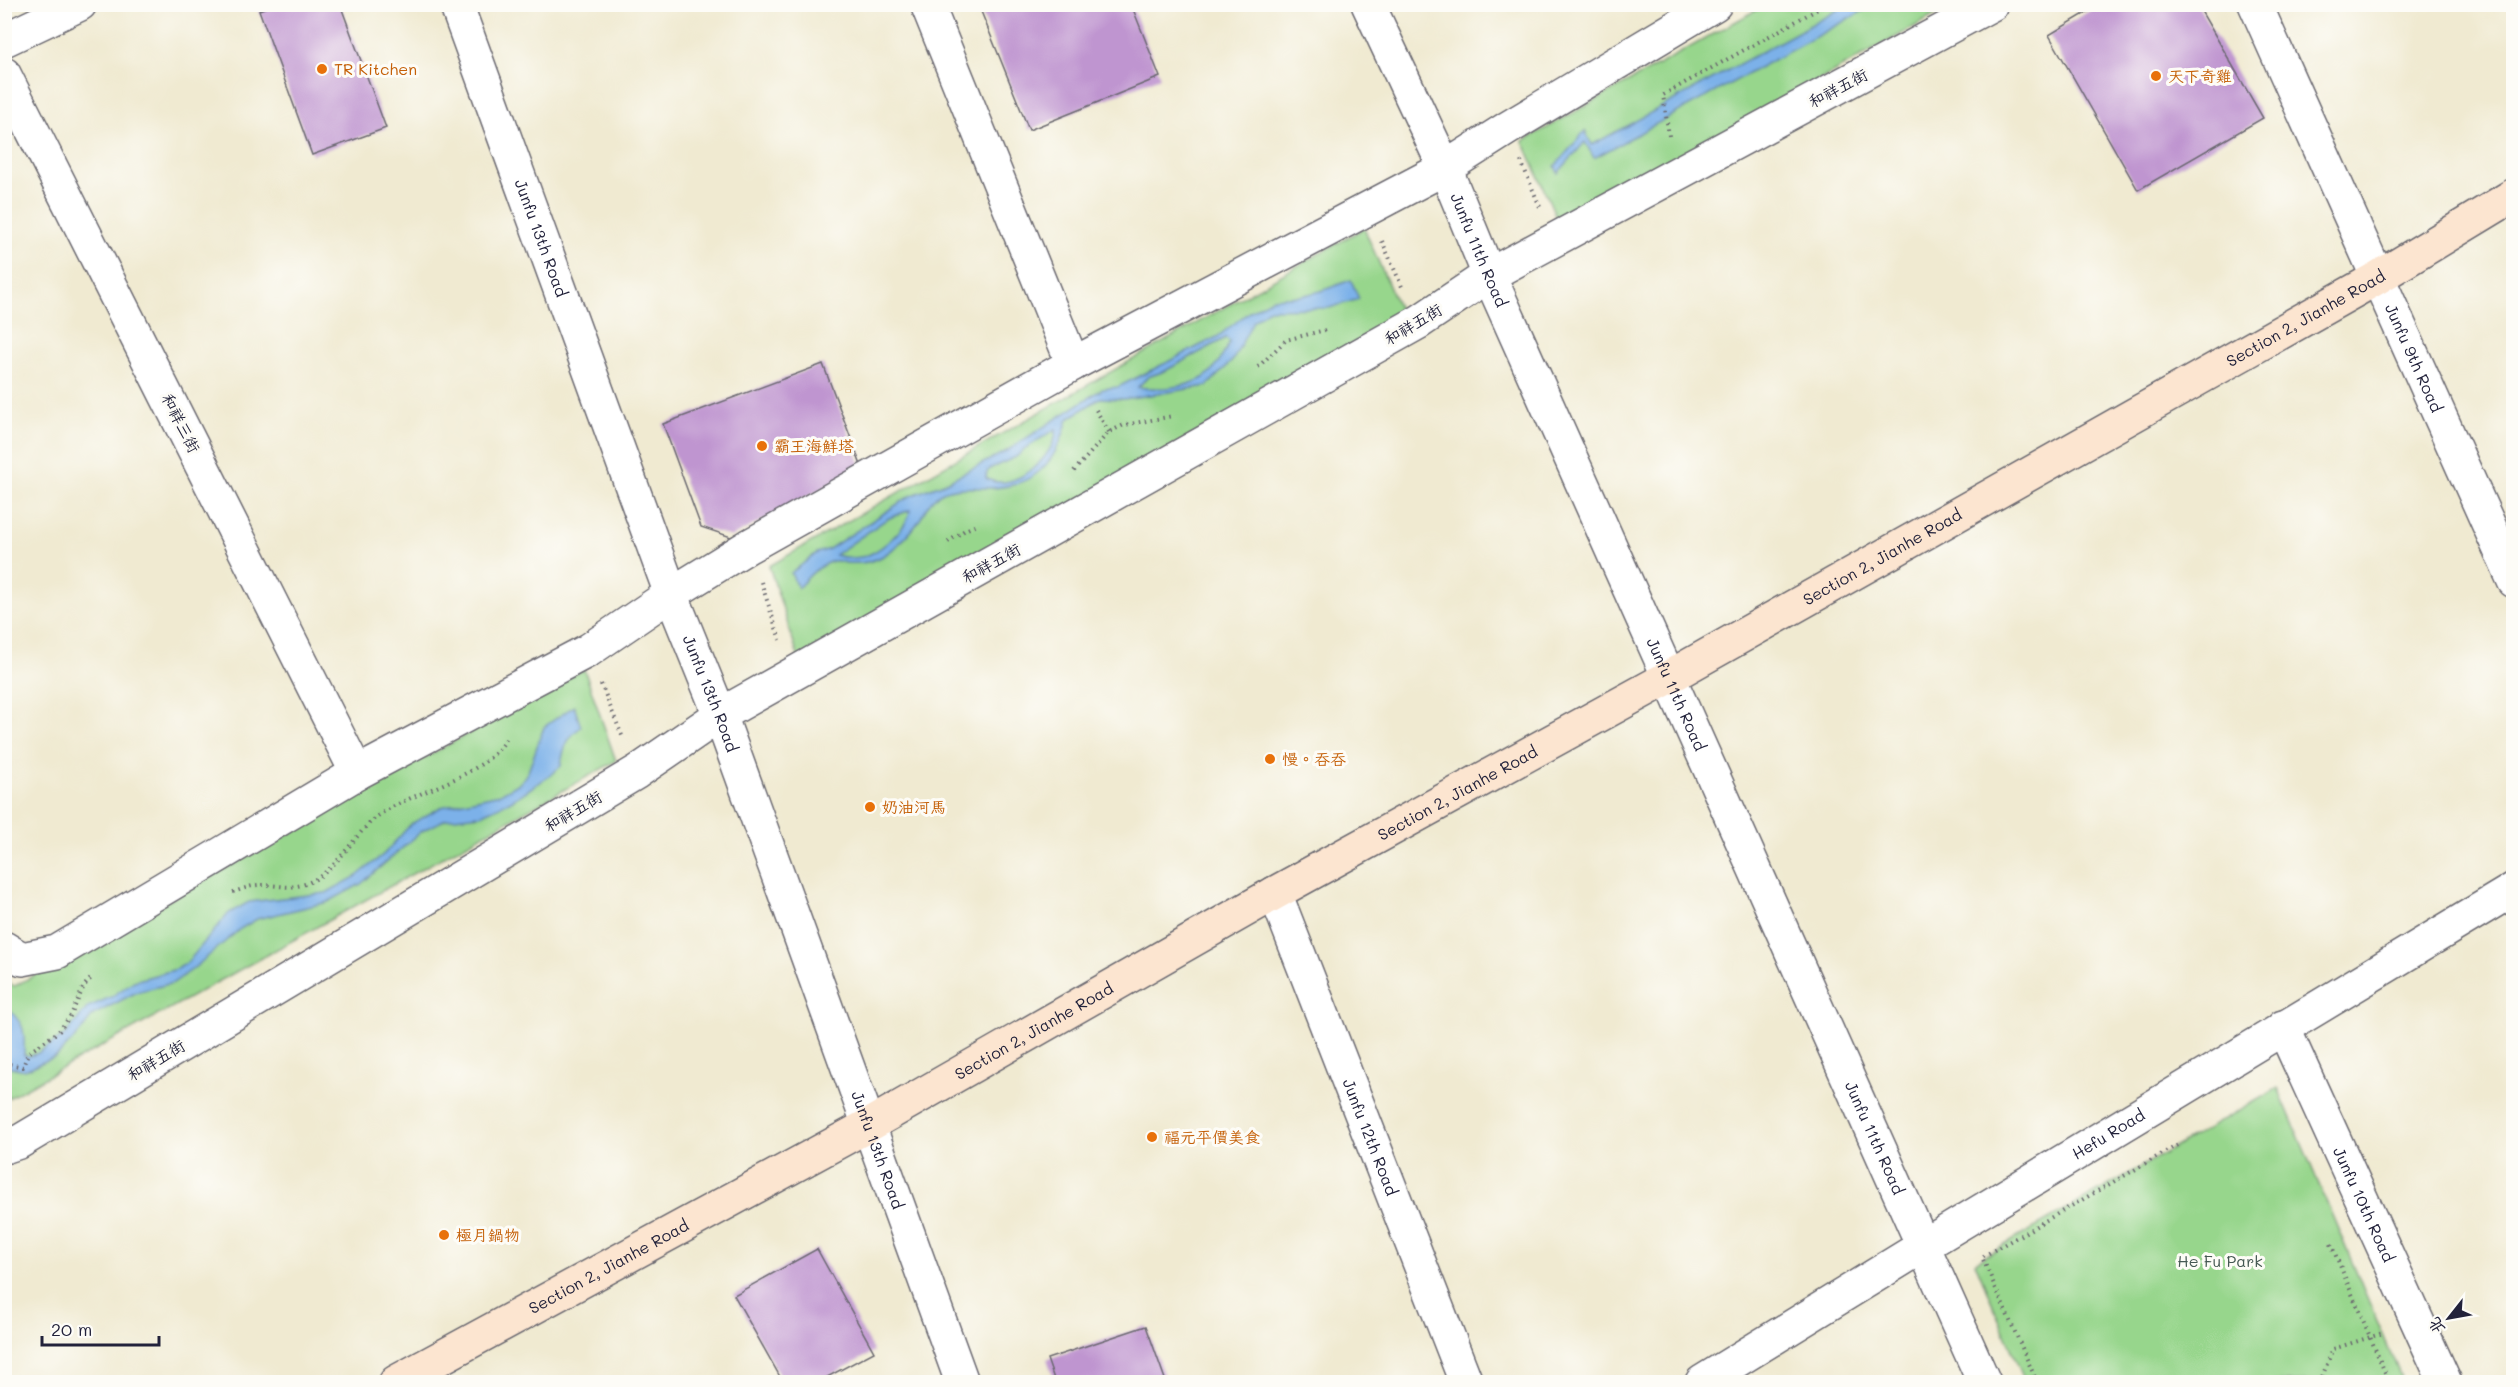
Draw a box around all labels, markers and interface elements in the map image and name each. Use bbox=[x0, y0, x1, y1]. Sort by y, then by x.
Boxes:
place label: TR Kitchen bbox=[334, 58, 417, 79]
marker: TR Kitchen bbox=[315, 62, 329, 76]
street label: 和祥五街 bbox=[1805, 63, 1871, 112]
place label: 天下奇雞 bbox=[2168, 65, 2232, 86]
marker: 天下奇雞 bbox=[2149, 69, 2163, 83]
street label: Junfu 13th Road bbox=[511, 176, 573, 300]
street label: Junfu 11th Road bbox=[1446, 190, 1513, 310]
street label: Section 2, Jianhe Road bbox=[2222, 265, 2389, 371]
street label: 和祥五街 bbox=[1380, 298, 1446, 349]
street label: Junfu 9th Road bbox=[2381, 300, 2448, 415]
street label: 和祥三街 bbox=[158, 389, 205, 456]
place label: 霸王海鮮塔 bbox=[774, 435, 854, 456]
marker: 霸王海鮮塔 bbox=[755, 439, 769, 453]
street label: Section 2, Jianhe Road bbox=[1799, 503, 1965, 610]
street label: 和祥五街 bbox=[958, 538, 1024, 587]
street label: Junfu 13th Road bbox=[679, 632, 744, 755]
street label: Junfu 11th Road bbox=[1642, 634, 1711, 754]
street label: Section 2, Jianhe Road bbox=[1374, 740, 1541, 845]
place label: 慢。吞吞 bbox=[1282, 748, 1346, 769]
marker: 慢。吞吞 bbox=[1263, 752, 1277, 766]
street label: 和祥五街 bbox=[540, 785, 606, 836]
place label: 奶油河馬 bbox=[882, 796, 946, 817]
marker: 奶油河馬 bbox=[863, 800, 877, 814]
street label: Section 2, Jianhe Road bbox=[950, 977, 1116, 1084]
street label: 和祥五街 bbox=[123, 1034, 189, 1085]
street label: Junfu 12th Road bbox=[1338, 1075, 1403, 1198]
street label: Junfu 11th Road bbox=[1841, 1078, 1910, 1198]
street label: Junfu 13th Road bbox=[847, 1088, 909, 1212]
street label: Hefu Road bbox=[2068, 1104, 2148, 1164]
place label: 福元平價美食 bbox=[1164, 1126, 1260, 1147]
marker: 福元平價美食 bbox=[1145, 1130, 1159, 1144]
street label: Junfu 10th Road bbox=[2329, 1143, 2400, 1265]
street label: Section 2, Jianhe Road bbox=[525, 1214, 692, 1318]
place label: 極月鍋物 bbox=[456, 1224, 520, 1245]
marker: 極月鍋物 bbox=[437, 1228, 451, 1242]
park label: He Fu Park bbox=[2177, 1250, 2263, 1271]
north arrow bbox=[2419, 1288, 2479, 1348]
scale bar bbox=[42, 1309, 159, 1347]
text: 北 bbox=[2423, 1314, 2449, 1338]
text: 20 m bbox=[51, 1317, 92, 1341]

